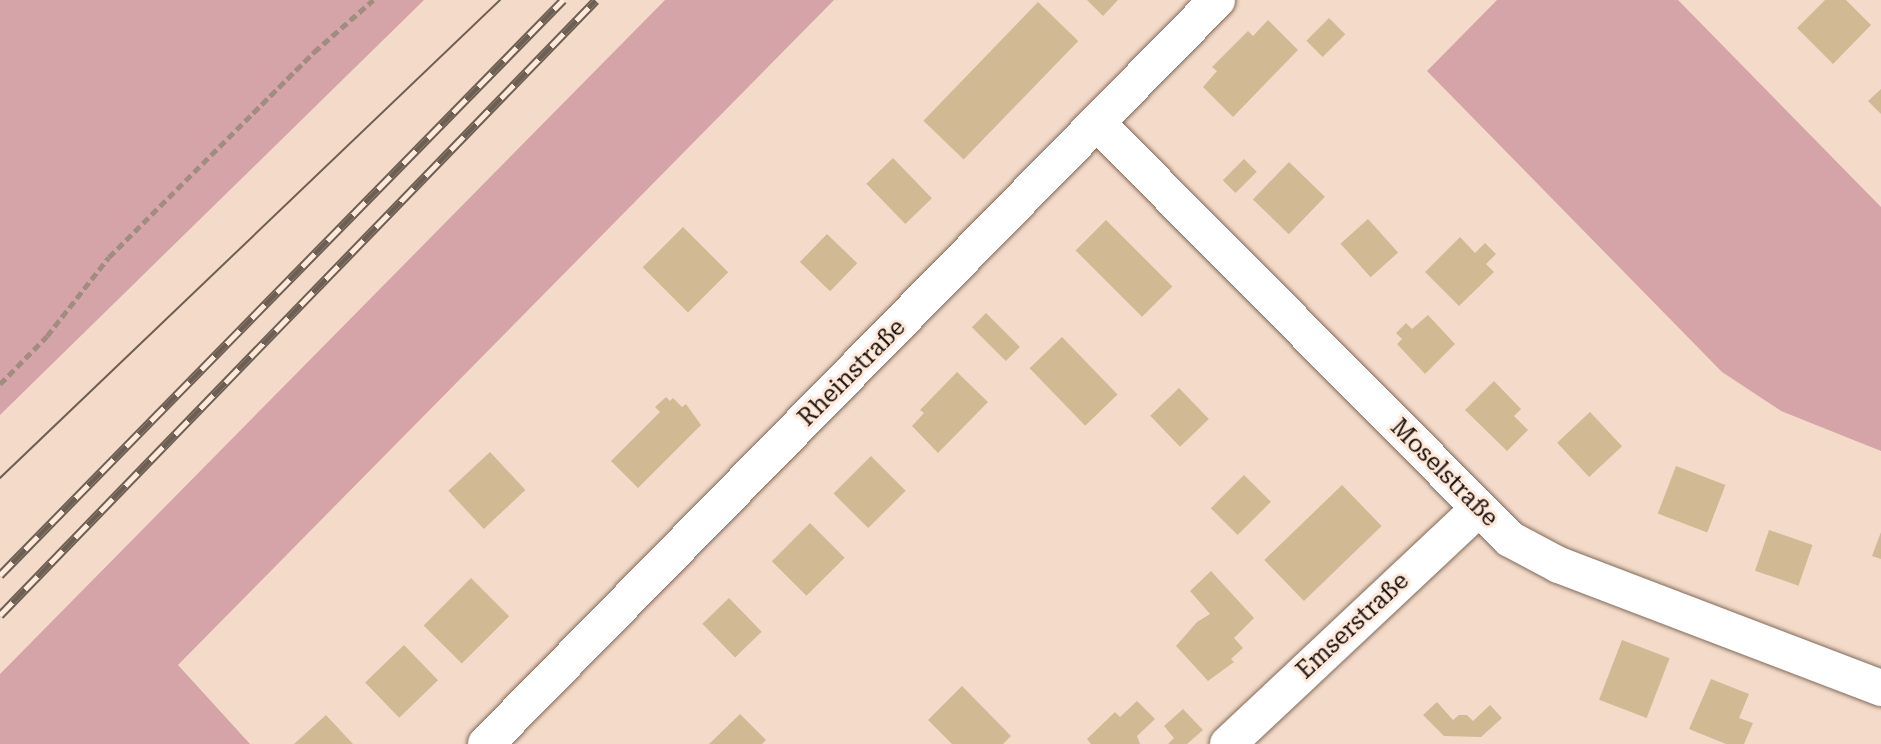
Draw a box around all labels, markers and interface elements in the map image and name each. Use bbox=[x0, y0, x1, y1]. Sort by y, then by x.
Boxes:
street label: Rheinstraße bbox=[792, 313, 912, 433]
street label: Moselstraße bbox=[1384, 413, 1504, 533]
street label: Emserstraße bbox=[1291, 567, 1415, 685]

